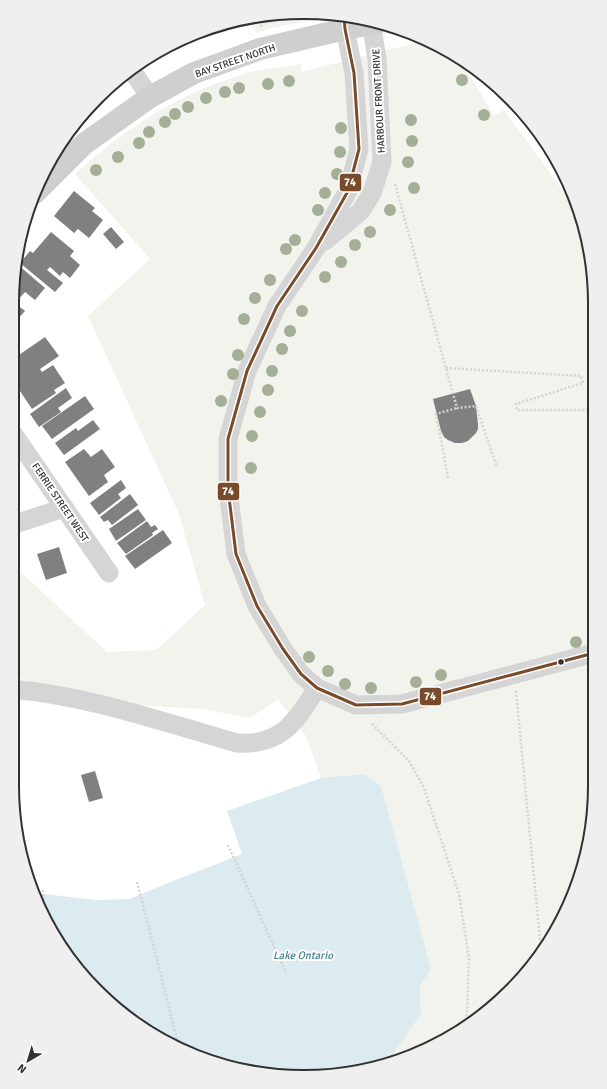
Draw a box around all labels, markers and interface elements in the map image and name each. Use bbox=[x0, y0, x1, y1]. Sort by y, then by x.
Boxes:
street label: BAY STREET NORTH bbox=[193, 42, 277, 80]
street label: HARBOUR FRONT DRIVE bbox=[370, 48, 388, 154]
line badge: 74 bbox=[339, 173, 362, 192]
text: 74 bbox=[344, 176, 356, 189]
street label: FERRIE STREET WEST bbox=[29, 461, 91, 544]
line badge: 74 bbox=[217, 482, 240, 501]
text: 74 bbox=[222, 485, 234, 498]
unlabelled marker bbox=[556, 657, 566, 667]
line badge: 74 bbox=[419, 687, 442, 706]
text: 74 bbox=[424, 690, 436, 703]
water label: Lake Ontario bbox=[273, 949, 334, 962]
north arrow bbox=[8, 1041, 48, 1081]
text: N bbox=[15, 1061, 29, 1076]

